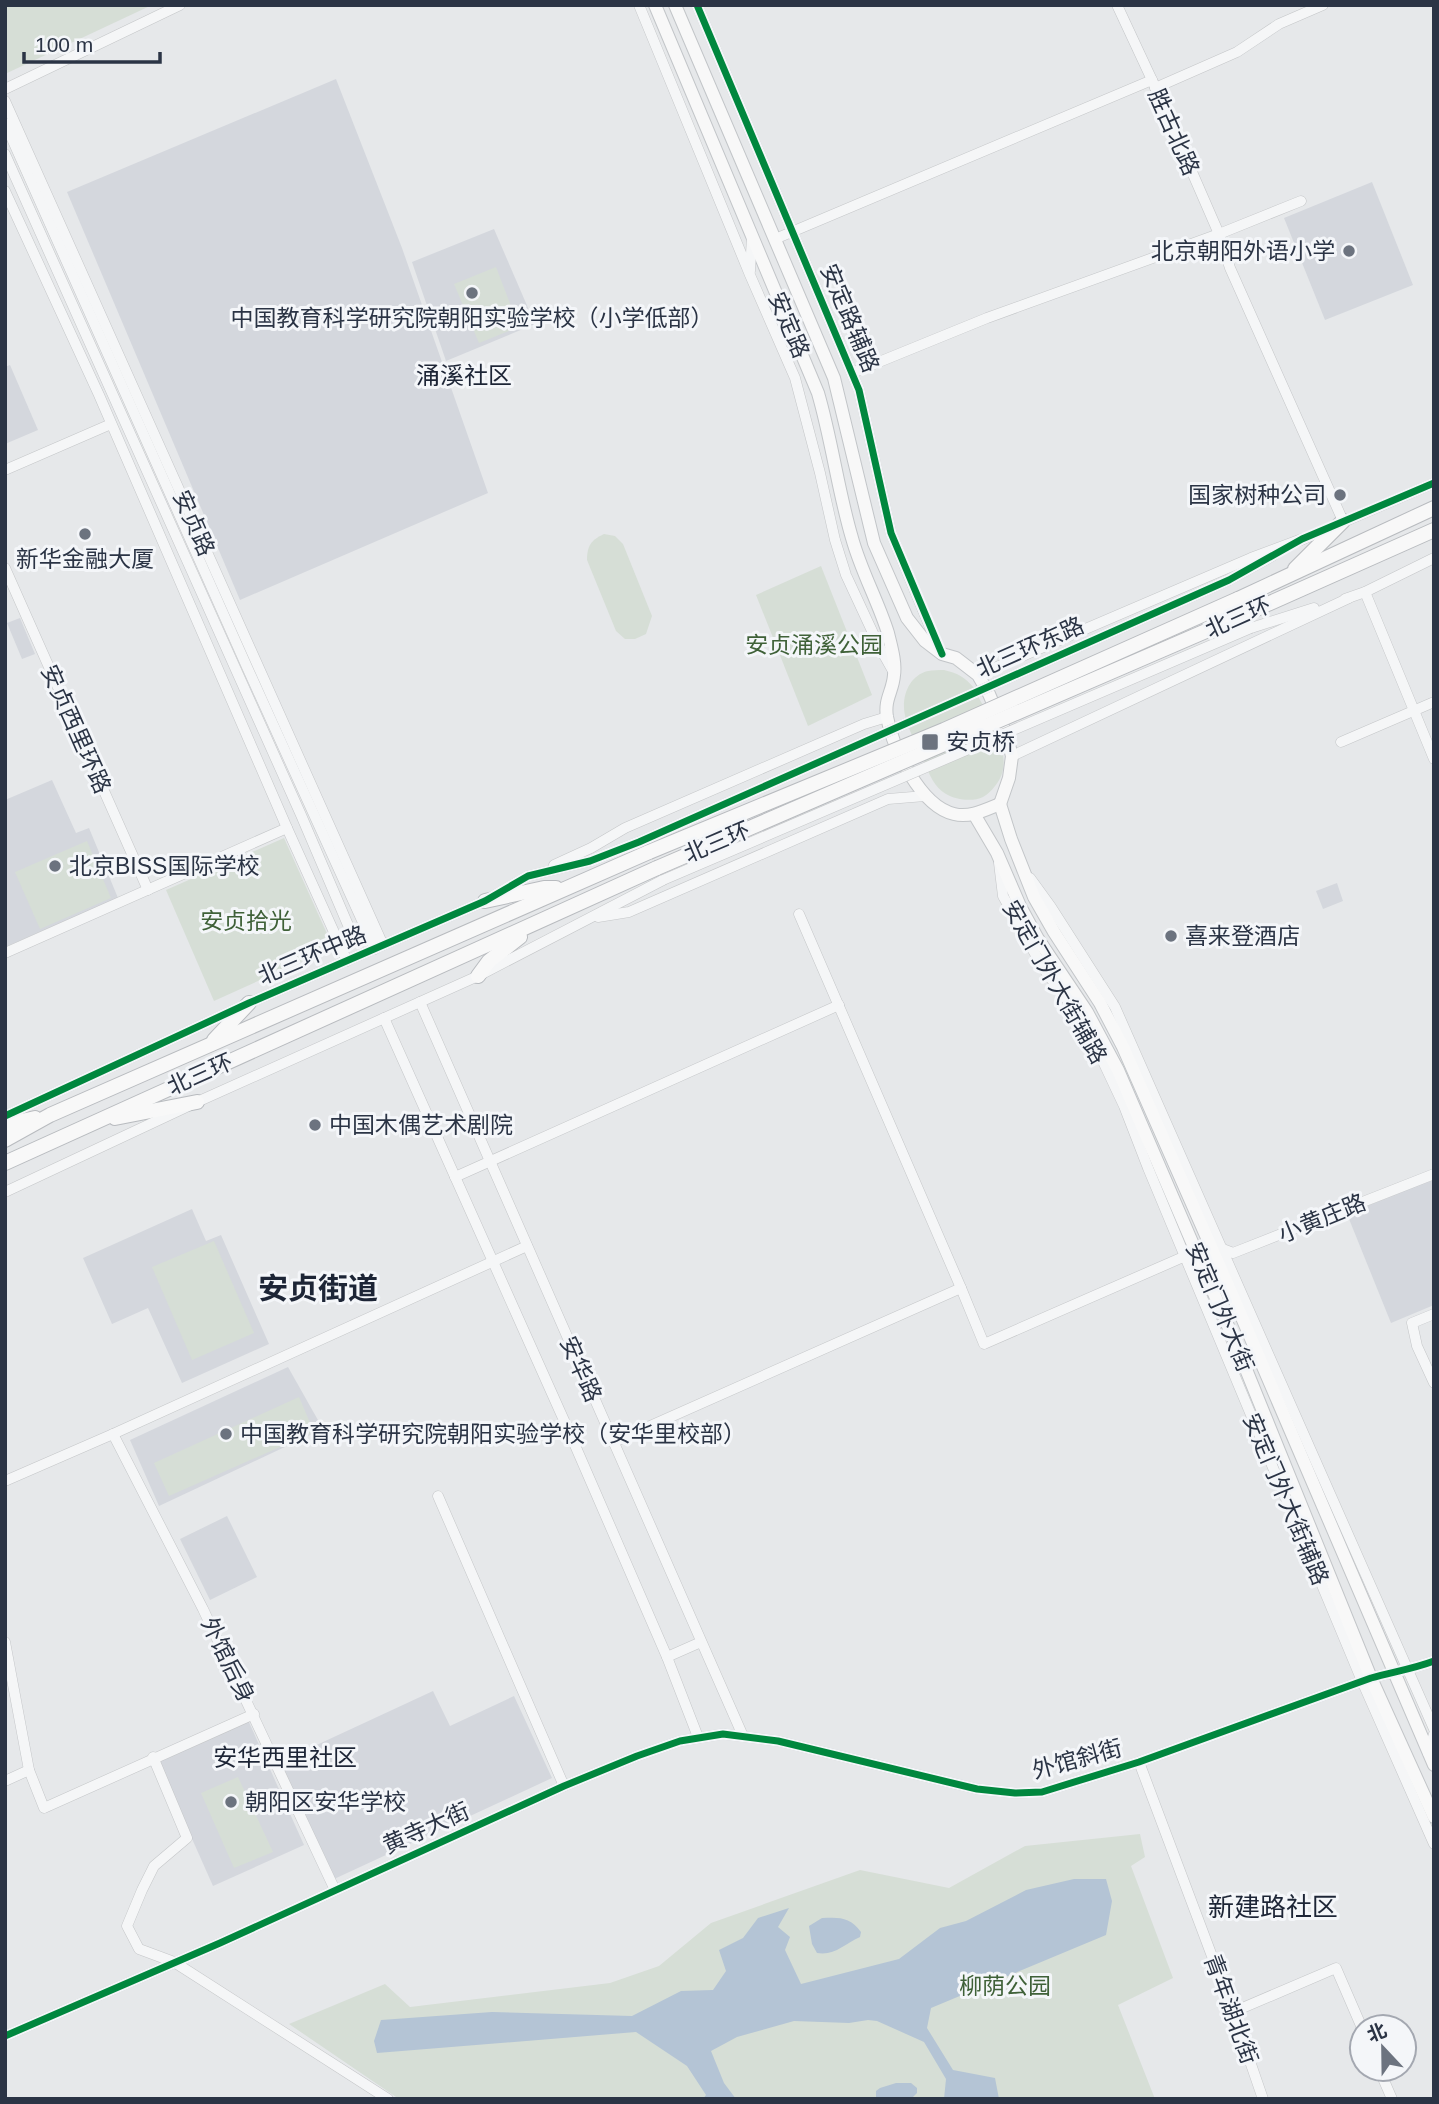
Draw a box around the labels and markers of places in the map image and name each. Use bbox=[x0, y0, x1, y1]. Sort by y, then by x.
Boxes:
place label: 北京朝阳外语小学 bbox=[1151, 238, 1335, 264]
marker: 北京朝阳外语小学 bbox=[1341, 243, 1357, 259]
marker: 中国教育科学研究院朝阳实验学校（小学低部） bbox=[464, 285, 480, 301]
place label: 中国教育科学研究院朝阳实验学校（小学低部） bbox=[231, 305, 714, 331]
place label: 国家树种公司 bbox=[1188, 482, 1326, 508]
marker: 国家树种公司 bbox=[1332, 487, 1348, 503]
marker: 新华金融大厦 bbox=[77, 526, 93, 542]
place label: 新华金融大厦 bbox=[16, 546, 154, 572]
place label: 安贞桥 bbox=[946, 729, 1015, 755]
marker: 安贞桥 bbox=[920, 732, 940, 752]
place label: 北京BISS国际学校 bbox=[69, 853, 259, 879]
marker: 北京BISS国际学校 bbox=[47, 858, 63, 874]
place label: 喜来登酒店 bbox=[1185, 923, 1300, 949]
marker: 喜来登酒店 bbox=[1163, 928, 1179, 944]
place label: 中国木偶艺术剧院 bbox=[329, 1112, 513, 1138]
marker: 中国木偶艺术剧院 bbox=[307, 1117, 323, 1133]
place label: 中国教育科学研究院朝阳实验学校（安华里校部） bbox=[240, 1421, 746, 1447]
marker: 中国教育科学研究院朝阳实验学校（安华里校部） bbox=[218, 1426, 234, 1442]
place label: 朝阳区安华学校 bbox=[245, 1789, 406, 1815]
marker: 朝阳区安华学校 bbox=[223, 1794, 239, 1810]

